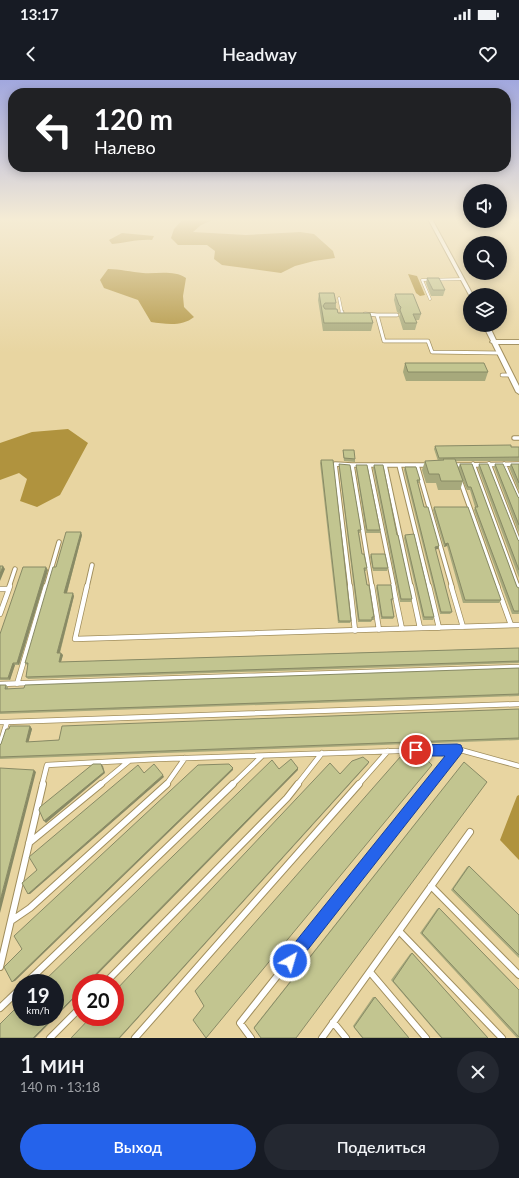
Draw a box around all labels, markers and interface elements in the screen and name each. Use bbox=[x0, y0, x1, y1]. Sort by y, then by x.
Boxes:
text: 13:17 bbox=[20, 5, 59, 23]
icon: back bbox=[20, 43, 42, 65]
text: Headway bbox=[222, 43, 297, 65]
icon: heart bbox=[477, 43, 499, 65]
text: 120 m bbox=[94, 102, 173, 136]
icon: left bbox=[28, 104, 80, 156]
text: Налево bbox=[94, 136, 156, 158]
map controls bbox=[463, 184, 507, 332]
button: sound bbox=[463, 184, 507, 228]
button: search bbox=[463, 236, 507, 280]
button: layers bbox=[463, 288, 507, 332]
pin bbox=[399, 733, 433, 767]
icon: arrive bbox=[405, 739, 427, 761]
position arrow bbox=[269, 940, 311, 982]
speed limit sign: 20 bbox=[72, 974, 124, 1026]
text: 19 bbox=[26, 983, 50, 1007]
text: km/h bbox=[26, 1004, 50, 1016]
text: 1 мин bbox=[20, 1049, 84, 1078]
button: close bbox=[457, 1051, 499, 1093]
text: 140 m · 13:18 bbox=[20, 1079, 100, 1095]
button: Выход bbox=[20, 1124, 256, 1170]
button: Поделиться bbox=[264, 1124, 499, 1170]

